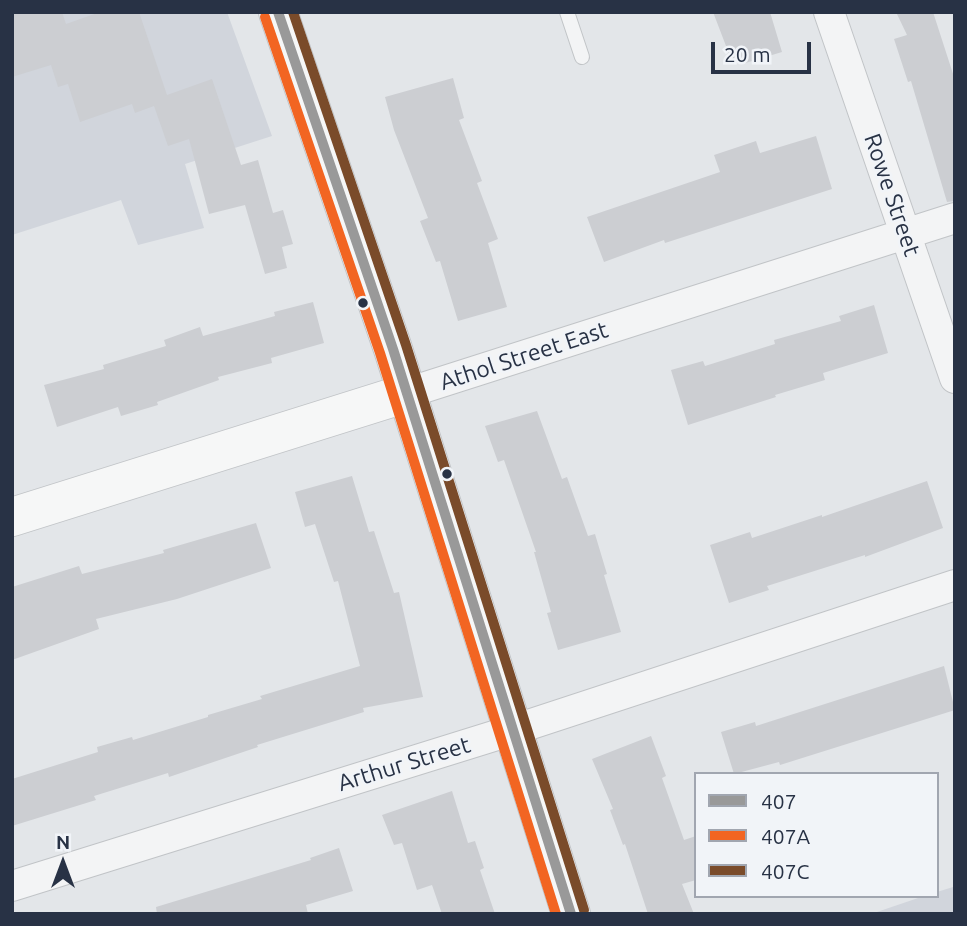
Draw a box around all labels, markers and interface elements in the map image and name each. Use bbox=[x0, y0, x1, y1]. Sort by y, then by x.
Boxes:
scale bar bbox=[715, 28, 815, 72]
text: 20 m bbox=[724, 42, 771, 66]
street label: Rowe Street bbox=[858, 130, 926, 260]
unlabelled marker bbox=[356, 296, 370, 310]
street label: Athol Street East bbox=[436, 316, 612, 396]
unlabelled marker bbox=[440, 467, 454, 481]
street label: Arthur Street bbox=[334, 731, 474, 797]
legend bbox=[694, 772, 939, 898]
text: 407 bbox=[761, 789, 797, 813]
text: 407A bbox=[761, 824, 810, 848]
north arrow bbox=[28, 828, 98, 898]
text: N bbox=[56, 831, 70, 853]
text: 407C bbox=[761, 859, 809, 883]

